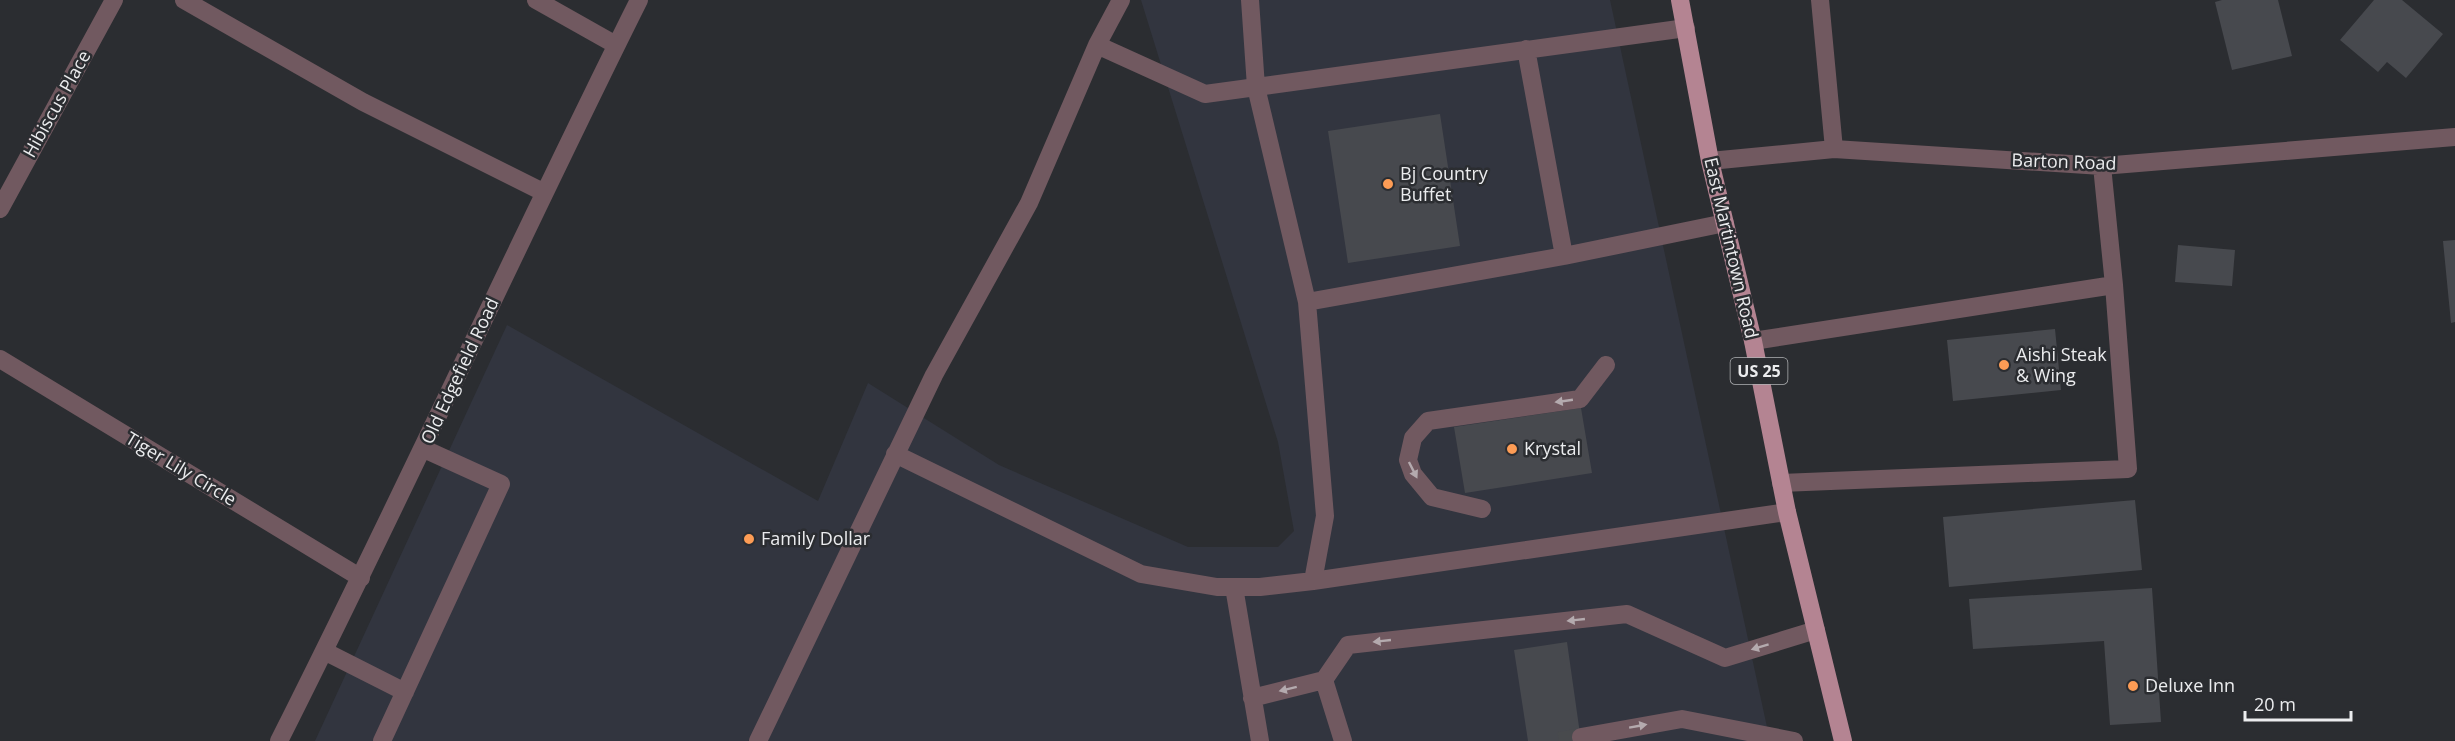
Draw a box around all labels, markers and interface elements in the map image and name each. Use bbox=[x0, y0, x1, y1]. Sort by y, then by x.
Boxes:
street label: Hibiscus Place bbox=[17, 46, 95, 161]
street label: Barton Road bbox=[2011, 147, 2117, 175]
street label: East Martintown Road bbox=[1699, 155, 1764, 341]
place label: Bj Country Buffet bbox=[1400, 161, 1489, 206]
marker: Bj Country Buffet bbox=[1381, 177, 1395, 191]
street label: Old Edgefield Road bbox=[415, 293, 504, 448]
place label: Aishi Steak & Wing bbox=[2016, 342, 2107, 387]
road number: US 25 bbox=[1730, 358, 1788, 384]
marker: Aishi Steak & Wing bbox=[1997, 358, 2011, 372]
one-way arrow bbox=[1555, 397, 1574, 406]
street label: Tiger Lily Circle bbox=[122, 426, 241, 511]
place label: Krystal bbox=[1524, 436, 1581, 460]
marker: Krystal bbox=[1505, 442, 1519, 456]
one-way arrow bbox=[1408, 462, 1418, 479]
place label: Family Dollar bbox=[761, 526, 871, 550]
marker: Family Dollar bbox=[742, 532, 756, 546]
one-way arrow bbox=[1566, 615, 1585, 625]
one-way arrow bbox=[1373, 637, 1392, 646]
one-way arrow bbox=[1751, 643, 1769, 652]
place label: Deluxe Inn bbox=[2145, 673, 2235, 697]
marker: Deluxe Inn bbox=[2126, 679, 2140, 693]
scale bar bbox=[2245, 684, 2352, 722]
one-way arrow bbox=[1279, 685, 1297, 695]
text: 20 m bbox=[2254, 692, 2296, 716]
one-way arrow bbox=[1629, 722, 1648, 731]

